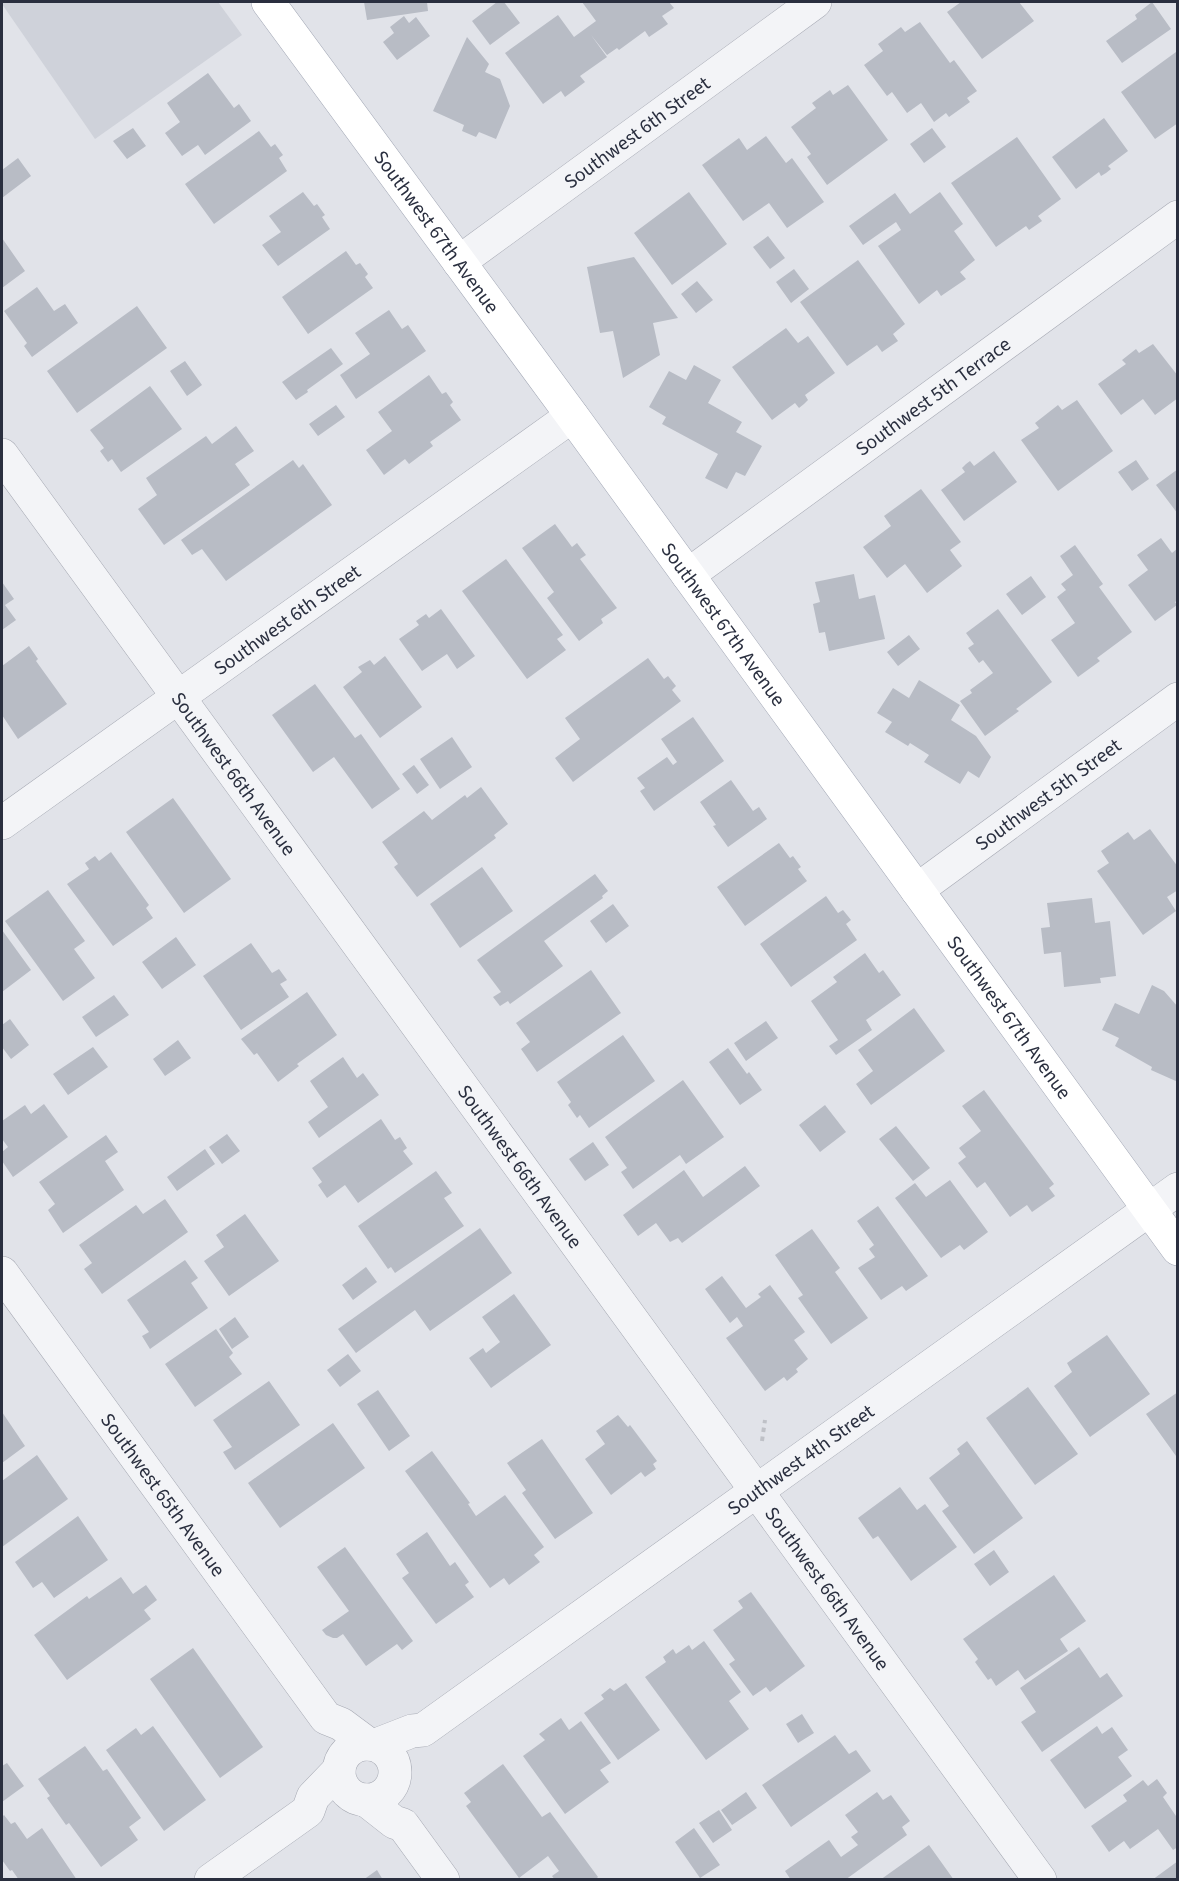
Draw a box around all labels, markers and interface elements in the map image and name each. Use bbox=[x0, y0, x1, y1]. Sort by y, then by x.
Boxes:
street label: Southwest 6th Street bbox=[558, 70, 716, 196]
street label: Southwest 67th Avenue bbox=[367, 145, 505, 320]
street label: Southwest 5th Terrace bbox=[850, 331, 1017, 463]
street label: Southwest 67th Avenue bbox=[654, 537, 792, 712]
street label: Southwest 6th Street bbox=[208, 558, 367, 683]
street label: Southwest 66th Avenue bbox=[164, 686, 302, 862]
street label: Southwest 5th Street bbox=[970, 732, 1127, 858]
street label: Southwest 67th Avenue bbox=[940, 930, 1078, 1105]
street label: Southwest 66th Avenue bbox=[450, 1079, 588, 1255]
street label: Southwest 4th Street bbox=[722, 1398, 880, 1523]
street label: Southwest 65th Avenue bbox=[93, 1408, 232, 1583]
street label: Southwest 66th Avenue bbox=[758, 1501, 896, 1676]

